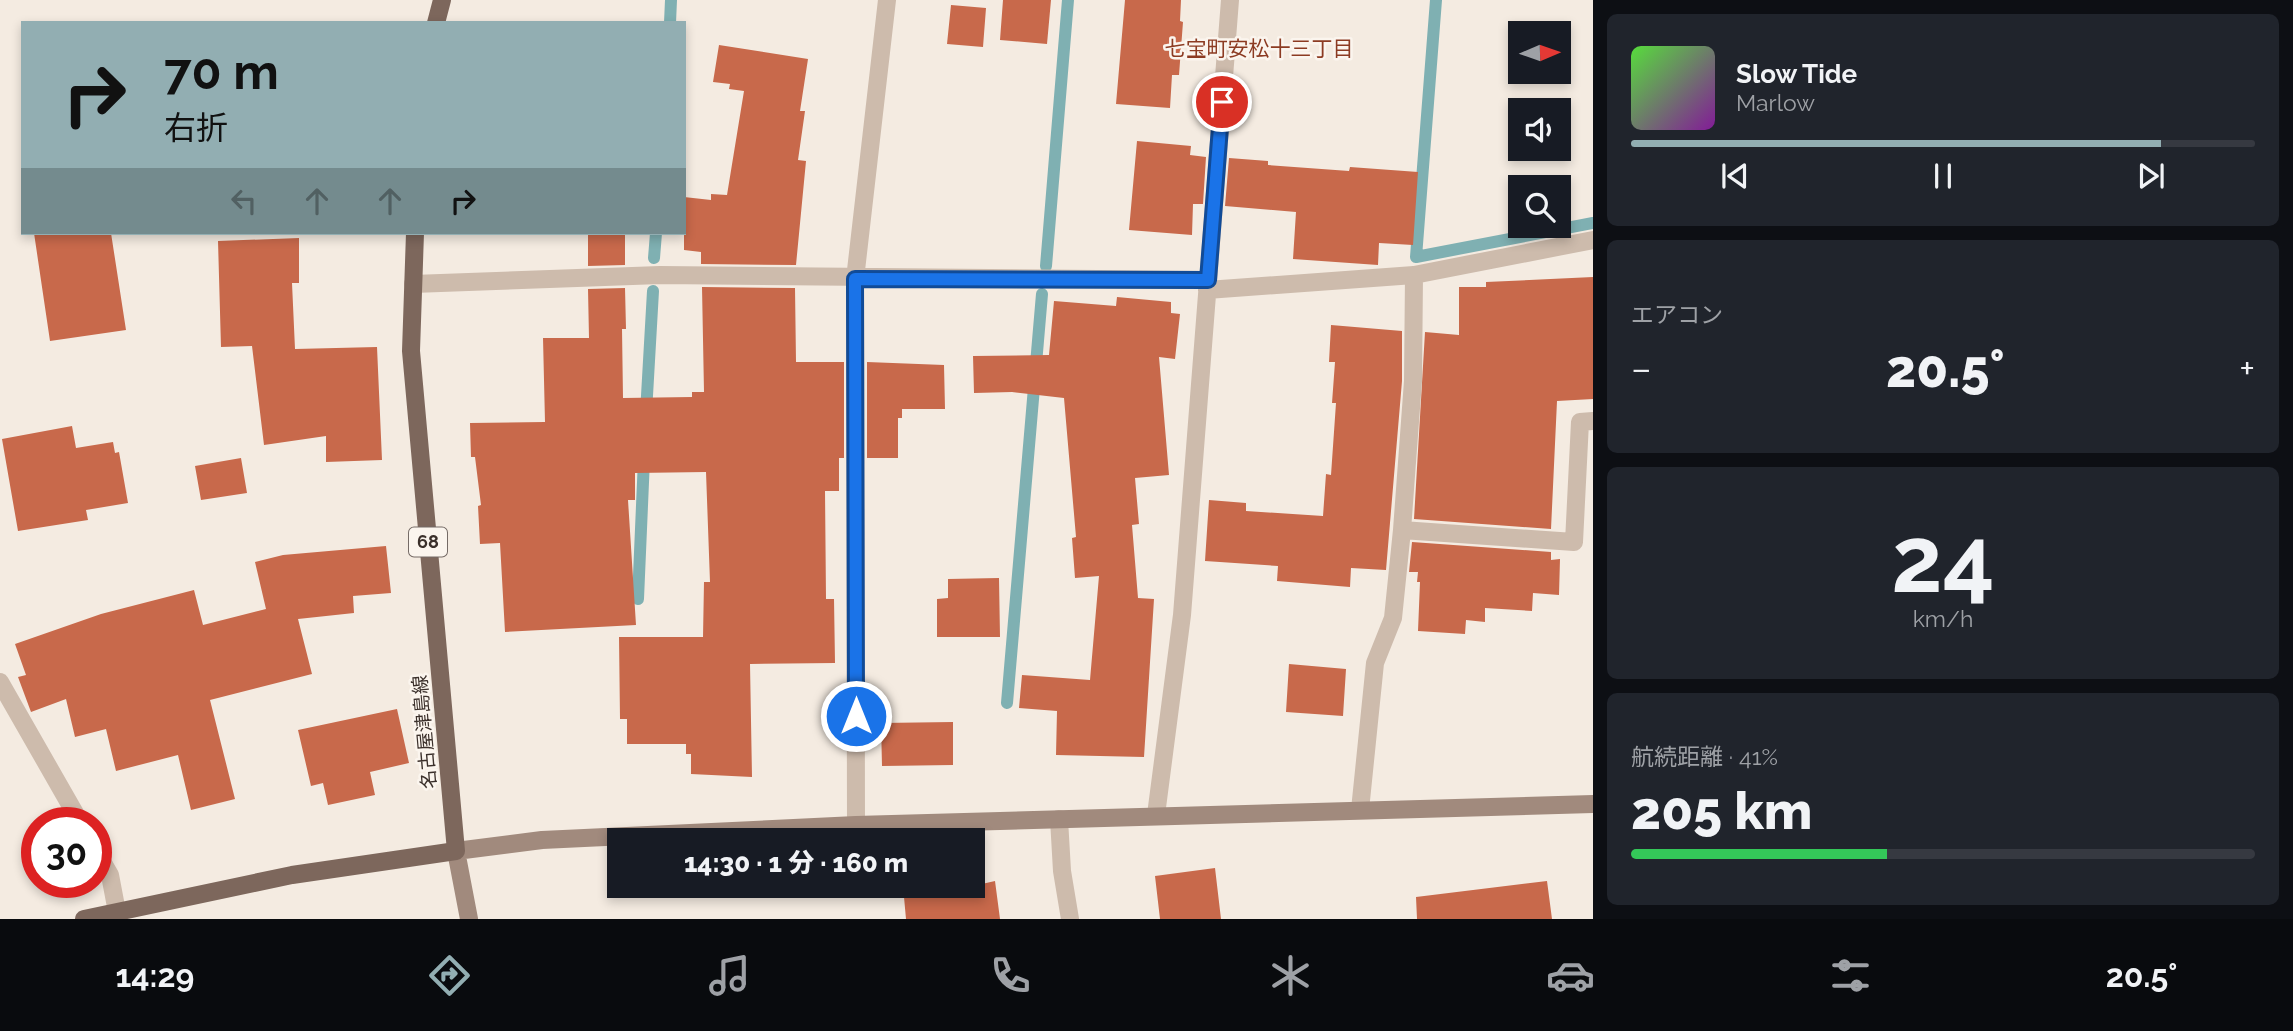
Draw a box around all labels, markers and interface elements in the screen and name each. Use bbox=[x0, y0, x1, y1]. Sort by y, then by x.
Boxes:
north arrow bbox=[1508, 21, 1572, 84]
map controls bbox=[1508, 21, 1571, 238]
district label: 七宝町安松十三丁目 bbox=[1165, 36, 1354, 61]
text: 70 m bbox=[164, 43, 279, 100]
icon: right bbox=[49, 49, 140, 140]
text: Slow Tide bbox=[1736, 59, 1857, 89]
pin bbox=[1192, 72, 1252, 132]
icon: arrive bbox=[1203, 83, 1241, 121]
text: Marlow bbox=[1736, 89, 1815, 116]
button: sound bbox=[1508, 98, 1571, 161]
text: 右折 bbox=[164, 109, 228, 146]
icon: previous bbox=[1716, 157, 1754, 195]
icon: pause bbox=[1924, 157, 1962, 195]
icon: next bbox=[2132, 157, 2170, 195]
button: search bbox=[1508, 175, 1571, 238]
icon: left bbox=[225, 182, 263, 220]
icon: ahead bbox=[298, 182, 336, 220]
icon: ahead bbox=[371, 182, 409, 220]
icon: right bbox=[444, 182, 482, 220]
text: エアコン bbox=[1631, 301, 1723, 328]
text: 20.5° bbox=[1886, 338, 2005, 399]
text: − bbox=[1631, 346, 1651, 391]
text: + bbox=[2239, 346, 2255, 391]
text: 24 bbox=[1891, 506, 1995, 613]
road number: 68 bbox=[409, 528, 447, 556]
text: km/h bbox=[1913, 605, 1973, 632]
street label: 名古屋津島線 bbox=[408, 674, 440, 790]
position arrow bbox=[819, 679, 893, 753]
text: 航続距離 · 41% bbox=[1631, 743, 1778, 770]
text: 205 km bbox=[1631, 780, 1812, 841]
speed limit sign: 30 bbox=[21, 807, 112, 898]
text: 14:30 · 1 分 · 160 m bbox=[684, 848, 908, 878]
icon: directions bbox=[425, 951, 474, 1000]
icon: music bbox=[705, 951, 754, 1000]
icon: phone bbox=[986, 951, 1035, 1000]
icon: climate bbox=[1266, 951, 1315, 1000]
icon: car bbox=[1546, 951, 1595, 1000]
icon: filters bbox=[1826, 951, 1875, 1000]
text: 14:29 bbox=[116, 957, 194, 994]
text: 20.5° bbox=[2106, 957, 2177, 994]

